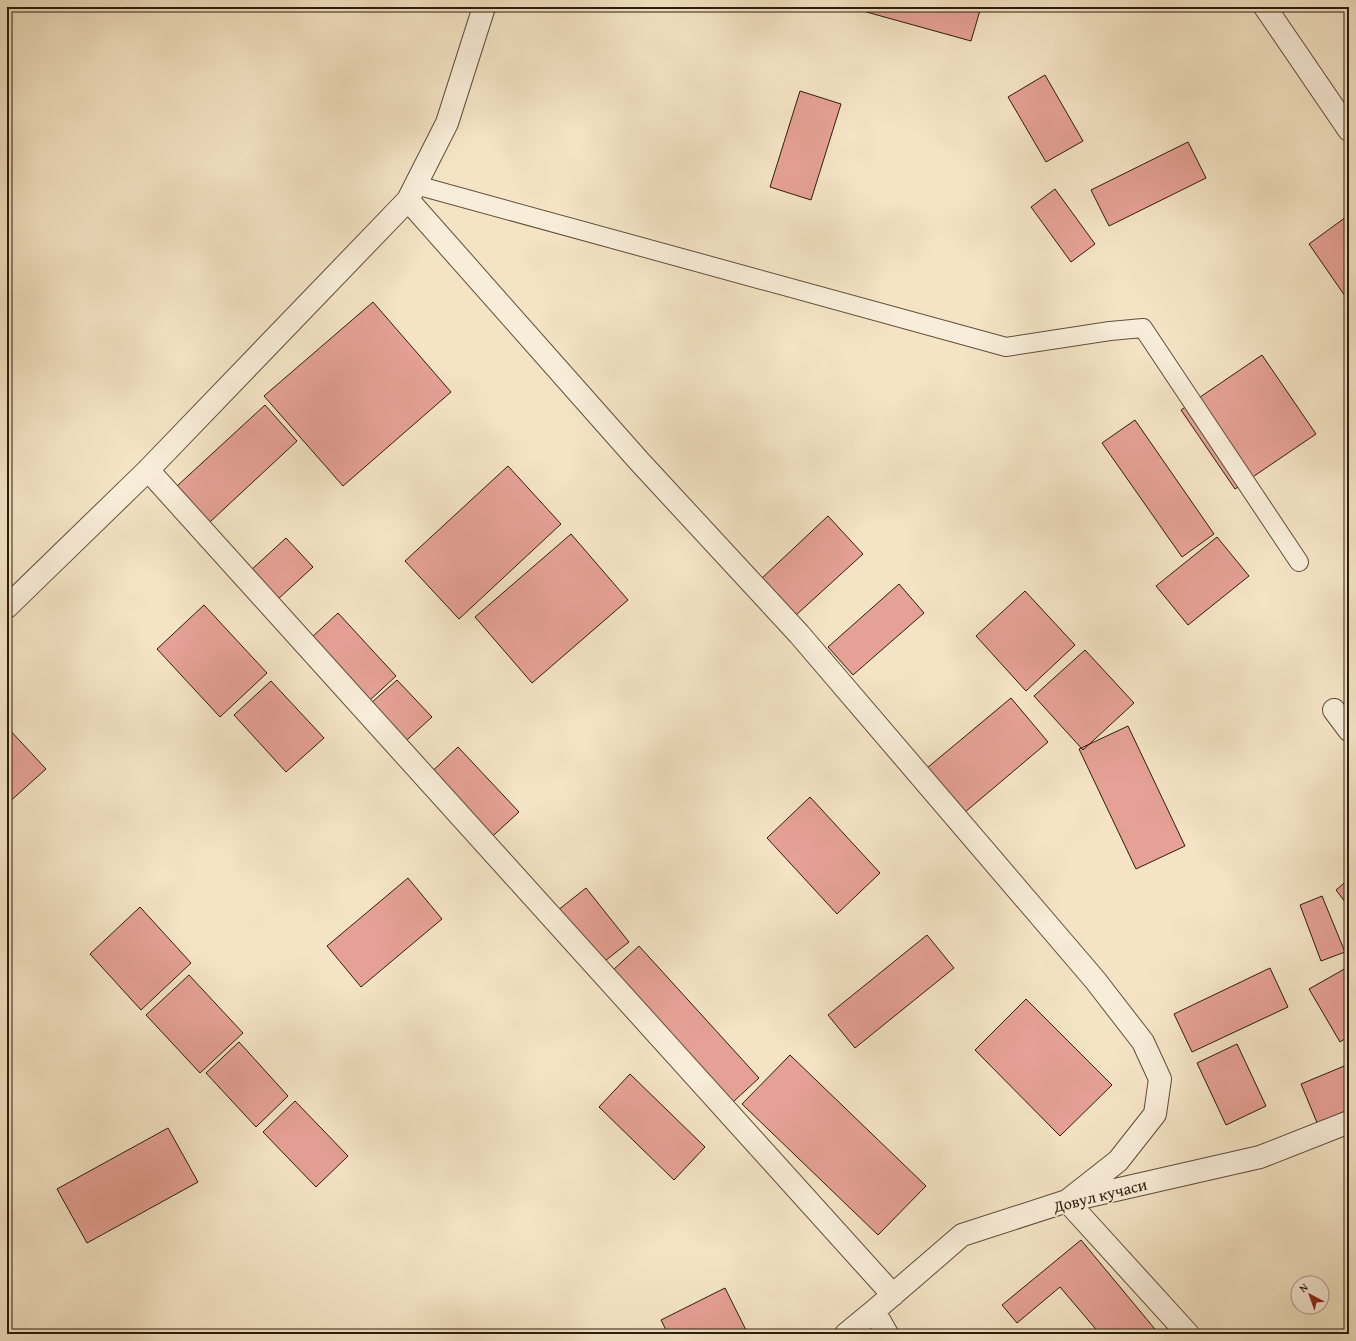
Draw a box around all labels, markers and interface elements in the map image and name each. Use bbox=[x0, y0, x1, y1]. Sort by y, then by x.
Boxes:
street label: Довул кучаси bbox=[1050, 1172, 1150, 1218]
north arrow bbox=[1290, 1275, 1330, 1315]
text: N bbox=[1295, 1279, 1312, 1296]

